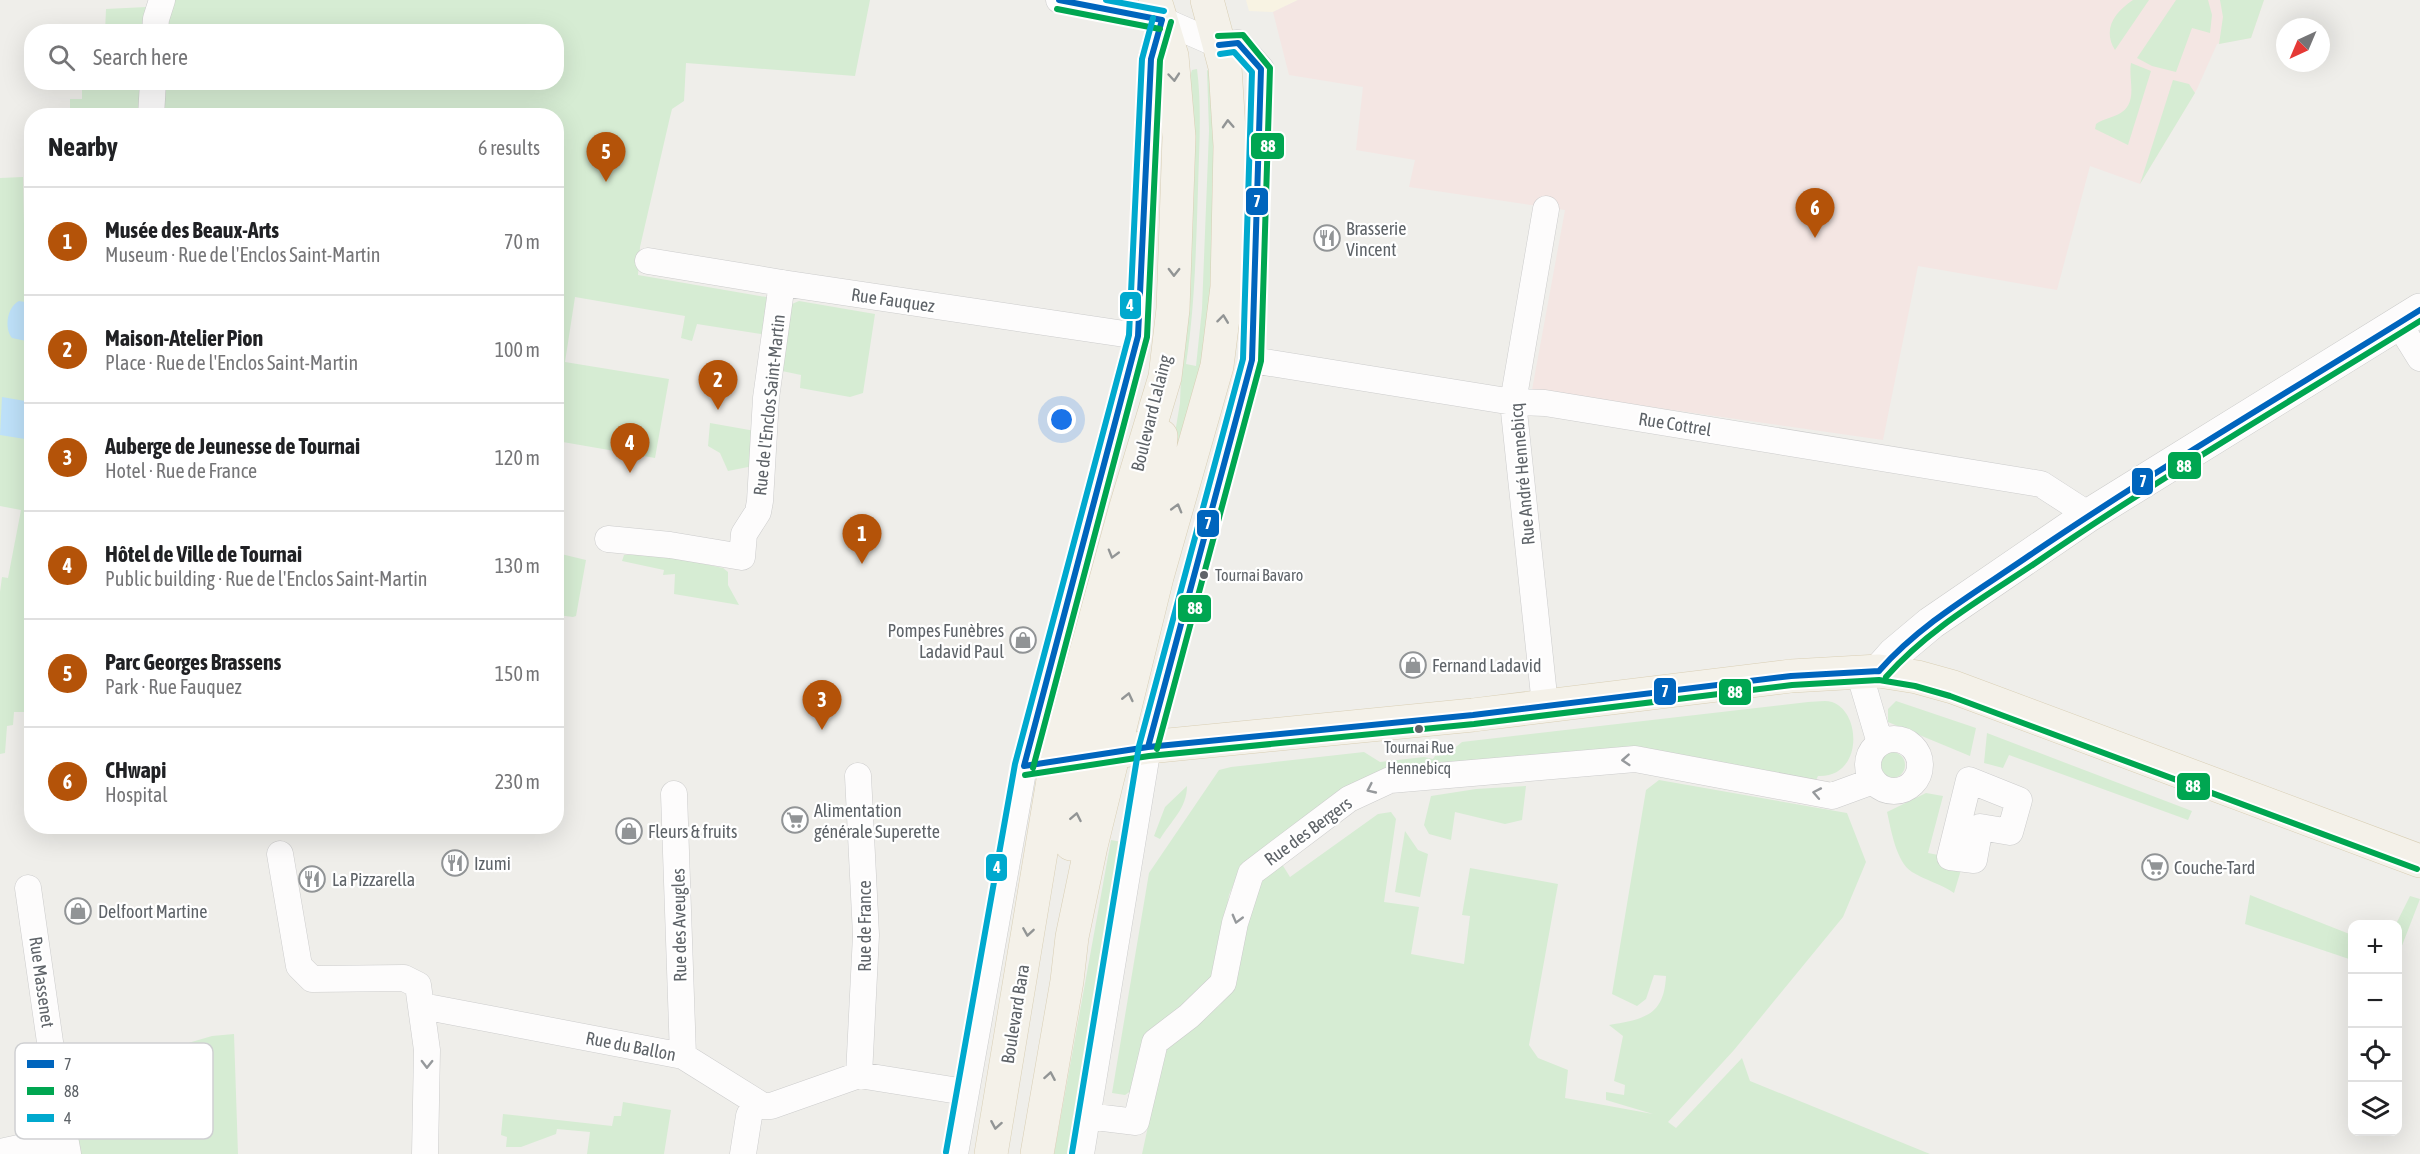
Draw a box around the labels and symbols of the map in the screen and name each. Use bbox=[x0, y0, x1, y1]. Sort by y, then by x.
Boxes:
north arrow bbox=[2276, 18, 2330, 72]
one-way arrow bbox=[1167, 72, 1180, 82]
one-way arrow bbox=[1222, 119, 1235, 128]
pin: 5 bbox=[586, 132, 626, 182]
line badge: 88 bbox=[1250, 132, 1285, 160]
text: 88 bbox=[1260, 137, 1276, 155]
line badge: 7 bbox=[1245, 187, 1269, 216]
pin: 6 bbox=[1796, 188, 1834, 238]
text: 7 bbox=[1253, 192, 1261, 210]
place label: Brasserie Vincent bbox=[1346, 218, 1406, 260]
restaurant icon: Brasserie Vincent bbox=[1312, 223, 1342, 253]
one-way arrow bbox=[1168, 267, 1180, 276]
street label: Rue Fauquez bbox=[850, 284, 937, 316]
line badge: 4 bbox=[1119, 291, 1142, 320]
text: 4 bbox=[1125, 296, 1134, 314]
street label: Rue de l'Enclos Saint-Martin bbox=[749, 313, 789, 497]
one-way arrow bbox=[1216, 314, 1228, 323]
street label: Boulevard Lalaing bbox=[1126, 352, 1176, 473]
pin: 2 bbox=[698, 360, 738, 410]
street label: Rue André Hennebicq bbox=[1505, 402, 1539, 546]
your location bbox=[1047, 405, 1076, 434]
street label: Rue Cottrel bbox=[1637, 408, 1713, 440]
pin: 4 bbox=[610, 424, 650, 473]
line badge: 88 bbox=[2167, 451, 2202, 480]
text: 88 bbox=[2176, 457, 2192, 475]
line badge: 7 bbox=[2131, 467, 2154, 496]
text: 7 bbox=[2139, 472, 2147, 490]
one-way arrow bbox=[1170, 503, 1182, 514]
line badge: 7 bbox=[1196, 509, 1220, 538]
pin: 1 bbox=[842, 514, 882, 564]
text: 7 bbox=[1204, 514, 1212, 532]
one-way arrow bbox=[1108, 548, 1120, 559]
place label: Tournai Bavaro bbox=[1215, 566, 1303, 584]
marker: Tournai Bavaro bbox=[1198, 569, 1210, 581]
line badge: 88 bbox=[1177, 594, 1212, 623]
text: 88 bbox=[1187, 599, 1203, 617]
place label: Pompes Funèbres Ladavid Paul bbox=[887, 620, 1004, 662]
shop icon: Pompes Funèbres Ladavid Paul bbox=[1008, 625, 1038, 655]
shop icon: Fernand Ladavid bbox=[1398, 650, 1428, 680]
place label: Fernand Ladavid bbox=[1432, 655, 1542, 676]
line badge: 7 bbox=[1653, 677, 1677, 706]
line badge: 88 bbox=[1718, 678, 1752, 706]
pin: 3 bbox=[802, 680, 842, 730]
text: 7 bbox=[1661, 682, 1669, 700]
text: 88 bbox=[1727, 683, 1743, 701]
one-way arrow bbox=[1121, 692, 1134, 702]
marker: Tournai Rue Hennebicq bbox=[1413, 723, 1425, 735]
place label: Tournai Rue Hennebicq bbox=[1384, 738, 1454, 778]
one-way arrow bbox=[1621, 753, 1630, 766]
line badge: 88 bbox=[2176, 772, 2211, 801]
text: 88 bbox=[2185, 777, 2201, 795]
one-way arrow bbox=[1366, 781, 1377, 793]
one-way arrow bbox=[1813, 787, 1823, 800]
street label: Rue des Bergers bbox=[1260, 792, 1356, 870]
place label: Alimentation générale Superette bbox=[814, 800, 940, 842]
supermarket icon: Alimentation générale Superette bbox=[780, 805, 810, 835]
one-way arrow bbox=[1069, 812, 1082, 822]
shop icon: Fleurs & fruits bbox=[614, 816, 644, 846]
place label: Fleurs & fruits bbox=[648, 821, 737, 842]
restaurant icon: Izumi bbox=[440, 848, 470, 878]
supermarket icon: Couche-Tard bbox=[2140, 852, 2170, 882]
place label: Izumi bbox=[474, 853, 511, 874]
line badge: 4 bbox=[985, 853, 1008, 882]
place label: Couche-Tard bbox=[2174, 857, 2255, 878]
text: 4 bbox=[992, 858, 1001, 876]
restaurant icon: La Pizzarella bbox=[297, 864, 327, 894]
street label: Rue des Aveugles bbox=[668, 868, 690, 982]
place label: La Pizzarella bbox=[332, 869, 415, 890]
street label: Rue de France bbox=[854, 880, 875, 972]
shop icon: Delfoort Martine bbox=[63, 896, 93, 926]
place label: Delfoort Martine bbox=[98, 901, 207, 922]
one-way arrow bbox=[1231, 914, 1244, 924]
one-way arrow bbox=[1023, 928, 1035, 937]
street label: Rue Massenet bbox=[25, 935, 59, 1029]
street label: Boulevard Bara bbox=[997, 963, 1033, 1065]
street label: Rue du Ballon bbox=[584, 1027, 678, 1065]
legend bbox=[15, 1043, 213, 1139]
text: 7 bbox=[64, 1055, 72, 1073]
one-way arrow bbox=[421, 1060, 433, 1069]
one-way arrow bbox=[1043, 1071, 1056, 1081]
text: 88 bbox=[64, 1082, 79, 1100]
text: 4 bbox=[64, 1109, 72, 1127]
one-way arrow bbox=[990, 1119, 1003, 1129]

